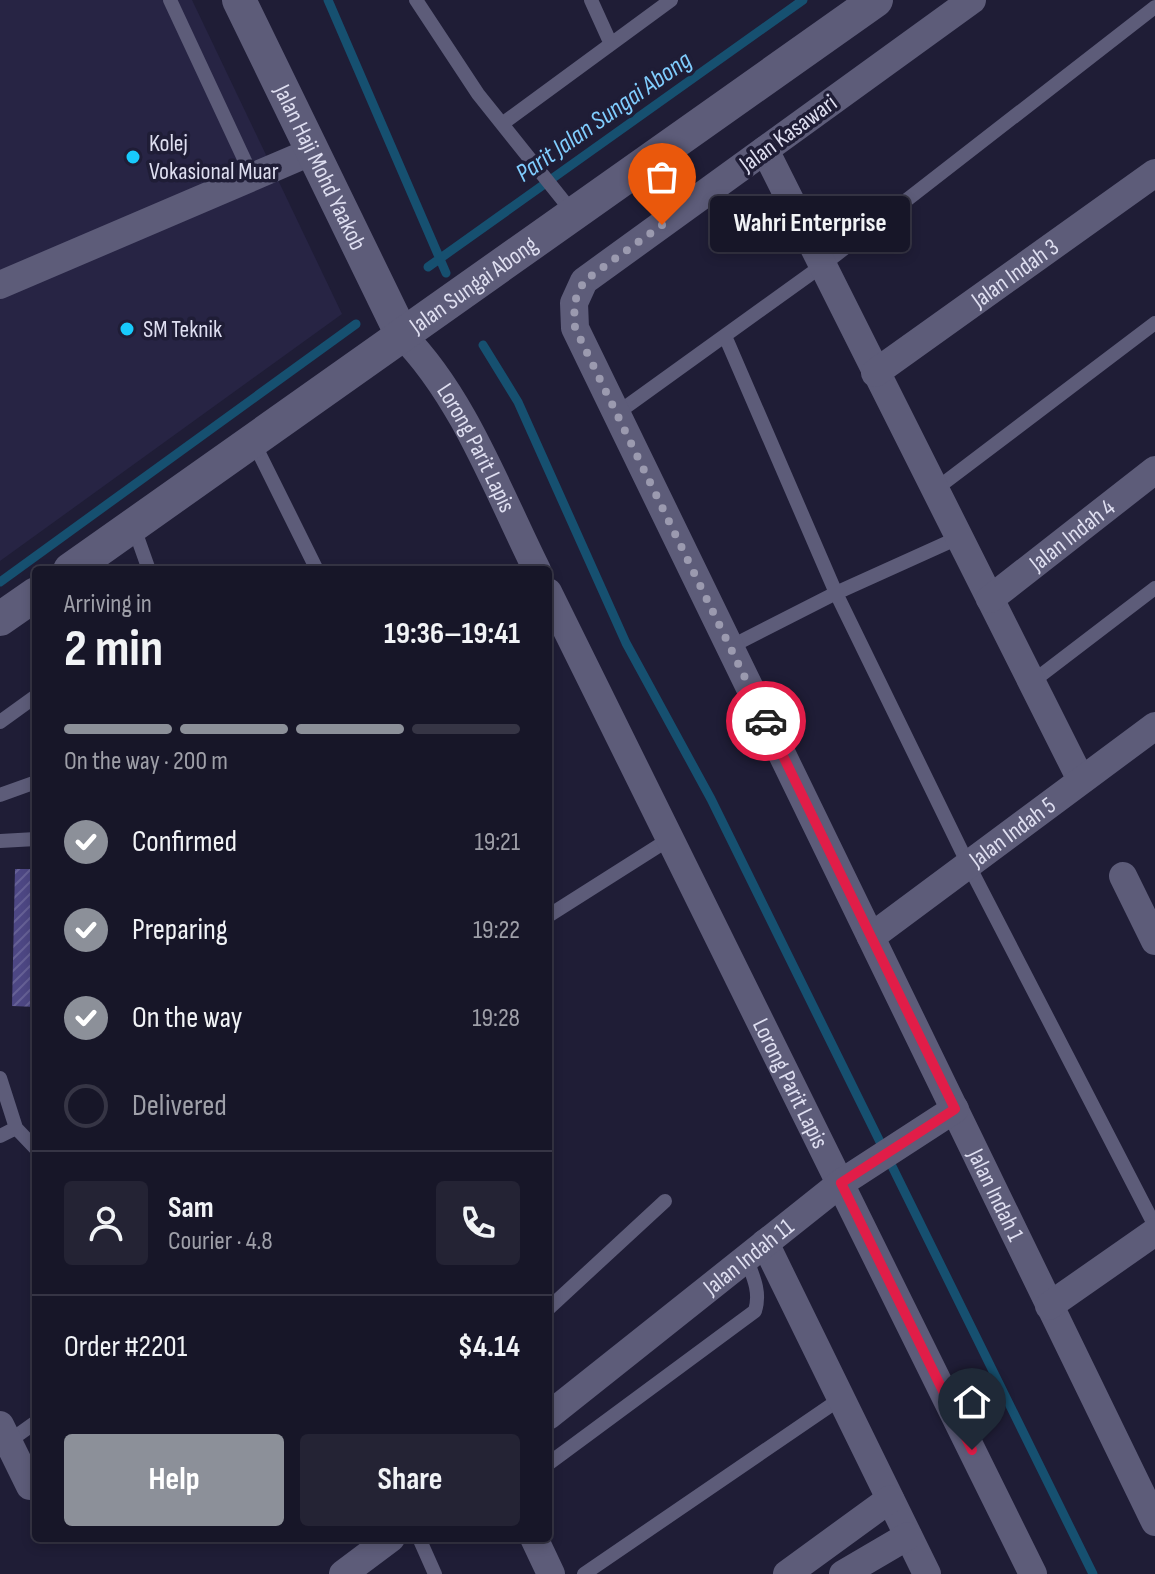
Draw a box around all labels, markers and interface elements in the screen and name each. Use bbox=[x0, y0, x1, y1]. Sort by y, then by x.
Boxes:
water label: Parit Jalan Sungai Abong bbox=[510, 45, 698, 189]
street label: Jalan Haji Mohd Yaakob bbox=[267, 79, 372, 255]
street label: Jalan Kasawari bbox=[733, 88, 843, 179]
place label: Kolej Vokasional Muar bbox=[149, 129, 279, 186]
pin bbox=[628, 143, 696, 225]
marker: Kolej Vokasional Muar bbox=[124, 148, 142, 166]
icon: bag bbox=[640, 155, 684, 199]
callout: Wahri Enterprise bbox=[710, 197, 910, 253]
text: Wahri Enterprise bbox=[733, 208, 887, 239]
street label: Jalan Sungai Abong bbox=[403, 230, 543, 341]
street label: Jalan Indah 3 bbox=[965, 232, 1065, 315]
place label: SM Teknik bbox=[143, 315, 222, 344]
marker: SM Teknik bbox=[118, 320, 136, 338]
street label: Lorong Parit Lapis bbox=[430, 378, 522, 517]
street label: Jalan Indah 4 bbox=[1023, 493, 1121, 578]
text: Arriving in bbox=[64, 589, 152, 620]
text: 19:36–19:41 bbox=[384, 616, 520, 652]
text: 2 min bbox=[64, 618, 163, 681]
courier bbox=[726, 681, 806, 761]
icon: car bbox=[744, 699, 788, 743]
text: On the way · 200 m bbox=[64, 746, 228, 777]
street label: Jalan Indah 5 bbox=[963, 791, 1061, 875]
icon: check bbox=[64, 820, 108, 864]
text: Confirmed bbox=[132, 824, 237, 860]
text: 19:21 bbox=[475, 827, 520, 858]
icon: check bbox=[64, 908, 108, 952]
text: Preparing bbox=[132, 912, 228, 948]
text: 19:22 bbox=[473, 915, 520, 946]
icon: check bbox=[64, 996, 108, 1040]
text: On the way bbox=[132, 1000, 242, 1036]
text: 19:28 bbox=[472, 1003, 520, 1034]
street label: Lorong Parit Lapis bbox=[746, 1014, 835, 1153]
text: Delivered bbox=[132, 1088, 227, 1124]
street label: Jalan Indah 1 bbox=[961, 1143, 1031, 1246]
button: person bbox=[64, 1181, 148, 1265]
button: phone bbox=[436, 1181, 520, 1265]
text: Sam bbox=[168, 1190, 214, 1226]
street label: Jalan Indah 11 bbox=[697, 1212, 800, 1302]
text: Courier · 4.8 bbox=[168, 1226, 273, 1257]
text: Order #2201 bbox=[64, 1329, 187, 1365]
text: $4.14 bbox=[458, 1329, 520, 1365]
pin bbox=[938, 1368, 1006, 1450]
icon: home bbox=[950, 1380, 994, 1424]
button: Help bbox=[64, 1434, 284, 1526]
button: Share bbox=[300, 1434, 520, 1526]

